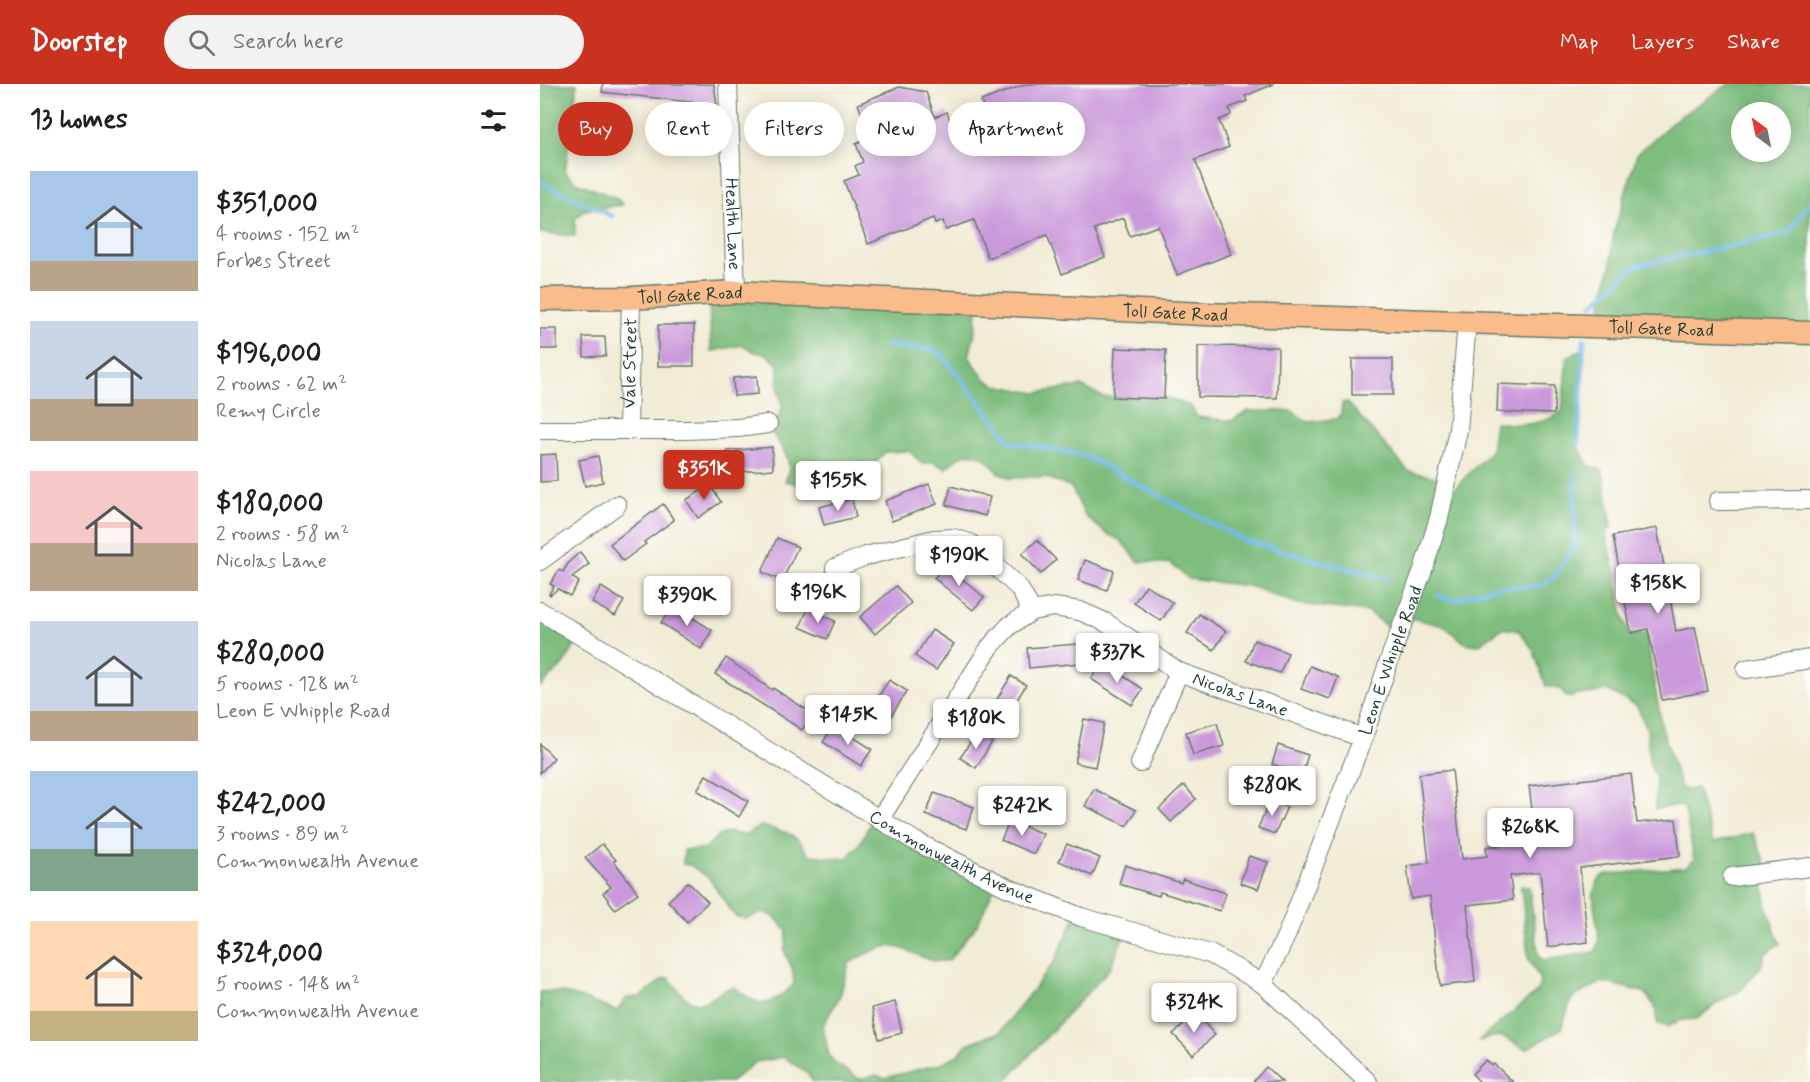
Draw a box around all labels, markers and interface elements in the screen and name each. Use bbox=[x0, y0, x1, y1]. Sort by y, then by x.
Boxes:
search box bbox=[164, 15, 584, 69]
text: Doorstep bbox=[30, 24, 128, 61]
icon: search bbox=[185, 26, 218, 59]
text: Search here bbox=[233, 28, 344, 56]
text: Map bbox=[1560, 28, 1598, 56]
text: Layers bbox=[1631, 28, 1694, 56]
text: Share bbox=[1727, 28, 1780, 56]
chip: Buy bbox=[558, 102, 633, 156]
chip: Rent bbox=[645, 102, 732, 156]
chip: Filters bbox=[744, 102, 844, 156]
chip: New bbox=[856, 102, 936, 156]
chip: Apartment bbox=[948, 102, 1085, 156]
north arrow bbox=[1731, 102, 1791, 162]
map controls bbox=[1731, 102, 1791, 162]
text: 13 homes bbox=[30, 103, 128, 137]
icon: filters bbox=[477, 104, 510, 137]
street label: Health Lane bbox=[719, 177, 746, 270]
text: $351,000 bbox=[216, 187, 318, 221]
icon: home bbox=[78, 195, 150, 267]
text: 4 rooms · 152 m² bbox=[216, 221, 359, 248]
text: Forbes Street bbox=[216, 248, 331, 275]
street label: Toll Gate Road bbox=[637, 281, 743, 311]
street label: Toll Gate Road bbox=[1122, 299, 1228, 328]
street label: Toll Gate Road bbox=[1608, 316, 1714, 343]
street label: Vale Street bbox=[617, 318, 644, 409]
text: $196,000 bbox=[216, 337, 321, 371]
icon: home bbox=[78, 345, 150, 417]
text: 2 rooms · 62 m² bbox=[216, 371, 347, 398]
text: Remy Circle bbox=[216, 398, 321, 425]
pin: $351K bbox=[662, 450, 746, 501]
text: $351K bbox=[677, 456, 731, 483]
pin: $155K bbox=[796, 461, 880, 512]
text: $155K bbox=[810, 467, 866, 494]
text: $180,000 bbox=[216, 487, 323, 521]
icon: home bbox=[78, 495, 150, 567]
text: 2 rooms · 58 m² bbox=[216, 521, 349, 548]
pin: $190K bbox=[917, 536, 1001, 587]
text: $190K bbox=[930, 542, 988, 569]
text: Nicolas Lane bbox=[216, 548, 327, 575]
pin: $158K bbox=[1616, 564, 1700, 615]
text: $158K bbox=[1630, 570, 1686, 597]
pin: $196K bbox=[776, 573, 860, 624]
pin: $390K bbox=[645, 576, 729, 627]
text: $196K bbox=[790, 579, 846, 606]
text: $390K bbox=[658, 582, 716, 609]
street label: Leon E Whipple Road bbox=[1354, 583, 1429, 738]
pin: $337K bbox=[1075, 633, 1159, 684]
text: $280,000 bbox=[216, 637, 325, 671]
text: $337K bbox=[1090, 639, 1144, 666]
icon: home bbox=[78, 645, 150, 717]
street label: Nicolas Lane bbox=[1189, 667, 1291, 723]
text: 5 rooms · 128 m² bbox=[216, 671, 359, 698]
pin: $145K bbox=[806, 695, 890, 746]
text: Leon E Whipple Road bbox=[216, 698, 390, 725]
pin: $180K bbox=[934, 699, 1018, 750]
text: $145K bbox=[819, 701, 877, 728]
text: $180K bbox=[947, 705, 1005, 732]
pin: $280K bbox=[1230, 766, 1314, 817]
text: $280K bbox=[1243, 772, 1301, 799]
pin: $242K bbox=[980, 786, 1064, 837]
text: $242,000 bbox=[216, 787, 326, 821]
text: $242K bbox=[992, 792, 1052, 819]
icon: home bbox=[78, 795, 150, 867]
street label: Commonwealth Avenue bbox=[864, 805, 1038, 910]
pin: $268K bbox=[1488, 808, 1572, 859]
text: $268K bbox=[1501, 814, 1559, 841]
text: 3 rooms · 89 m² bbox=[216, 821, 349, 848]
text: Commonwealth Avenue bbox=[216, 848, 419, 875]
text: $324,000 bbox=[216, 937, 323, 971]
icon: home bbox=[78, 945, 150, 1017]
text: 5 rooms · 148 m² bbox=[216, 971, 360, 998]
pin: $324K bbox=[1152, 983, 1236, 1034]
text: $324K bbox=[1165, 989, 1223, 1016]
text: Commonwealth Avenue bbox=[216, 998, 419, 1025]

